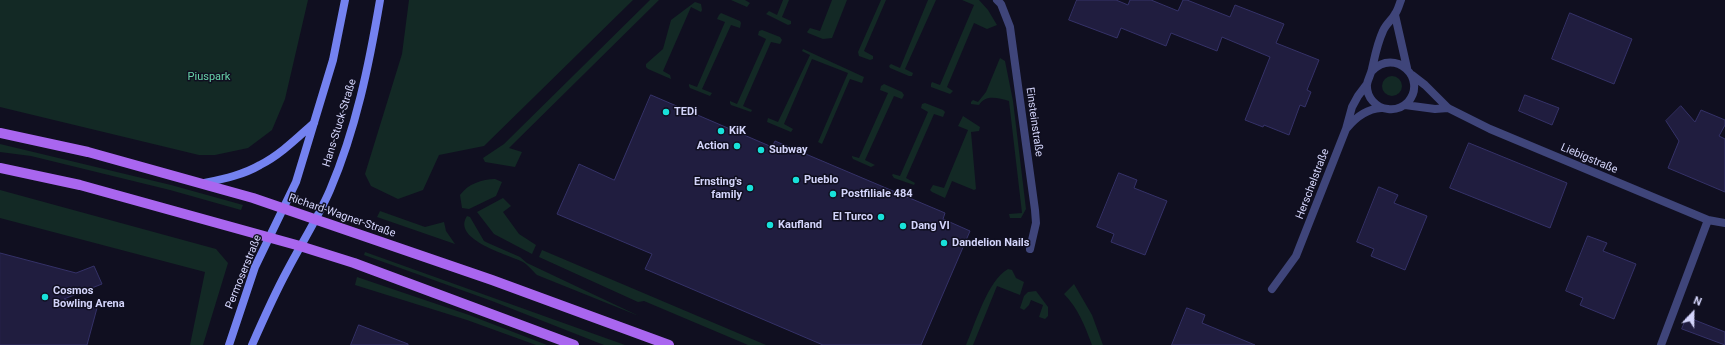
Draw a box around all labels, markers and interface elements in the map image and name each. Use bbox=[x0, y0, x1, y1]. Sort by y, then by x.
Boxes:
park label: Piuspark bbox=[188, 70, 230, 84]
street label: Hans-Stuck-Straße bbox=[320, 77, 360, 169]
street label: Einsteinstraße bbox=[1023, 86, 1045, 158]
place label: TEDi bbox=[674, 105, 697, 119]
marker: TEDi bbox=[661, 107, 671, 117]
place label: KiK bbox=[729, 124, 746, 138]
marker: KiK bbox=[716, 126, 726, 136]
place label: Action bbox=[697, 139, 729, 153]
marker: Action bbox=[732, 141, 742, 151]
street label: Liebigstraße bbox=[1559, 141, 1619, 177]
place label: Subway bbox=[769, 143, 808, 157]
marker: Subway bbox=[756, 145, 766, 155]
street label: Herschelstraße bbox=[1293, 147, 1333, 221]
place label: Pueblo bbox=[804, 173, 838, 187]
place label: Ernsting's family bbox=[694, 175, 742, 201]
marker: Pueblo bbox=[791, 175, 801, 185]
marker: Ernsting's family bbox=[745, 183, 755, 193]
place label: Postfiliale 484 bbox=[841, 187, 913, 201]
marker: Postfiliale 484 bbox=[828, 189, 838, 199]
street label: Richard-Wagner-Straße bbox=[287, 191, 397, 241]
place label: El Turco bbox=[833, 210, 873, 224]
marker: El Turco bbox=[876, 212, 886, 222]
place label: Kaufland bbox=[778, 218, 822, 232]
place label: Dang VI bbox=[911, 219, 950, 233]
marker: Kaufland bbox=[765, 220, 775, 230]
marker: Dang VI bbox=[898, 221, 908, 231]
street label: Permoserstraße bbox=[223, 233, 265, 311]
place label: Dandelion Nails bbox=[952, 236, 1029, 250]
marker: Dandelion Nails bbox=[939, 238, 949, 248]
place label: Cosmos Bowling Arena bbox=[53, 284, 125, 310]
marker: Cosmos Bowling Arena bbox=[40, 292, 50, 302]
north arrow bbox=[1673, 293, 1713, 333]
text: N bbox=[1692, 294, 1704, 309]

